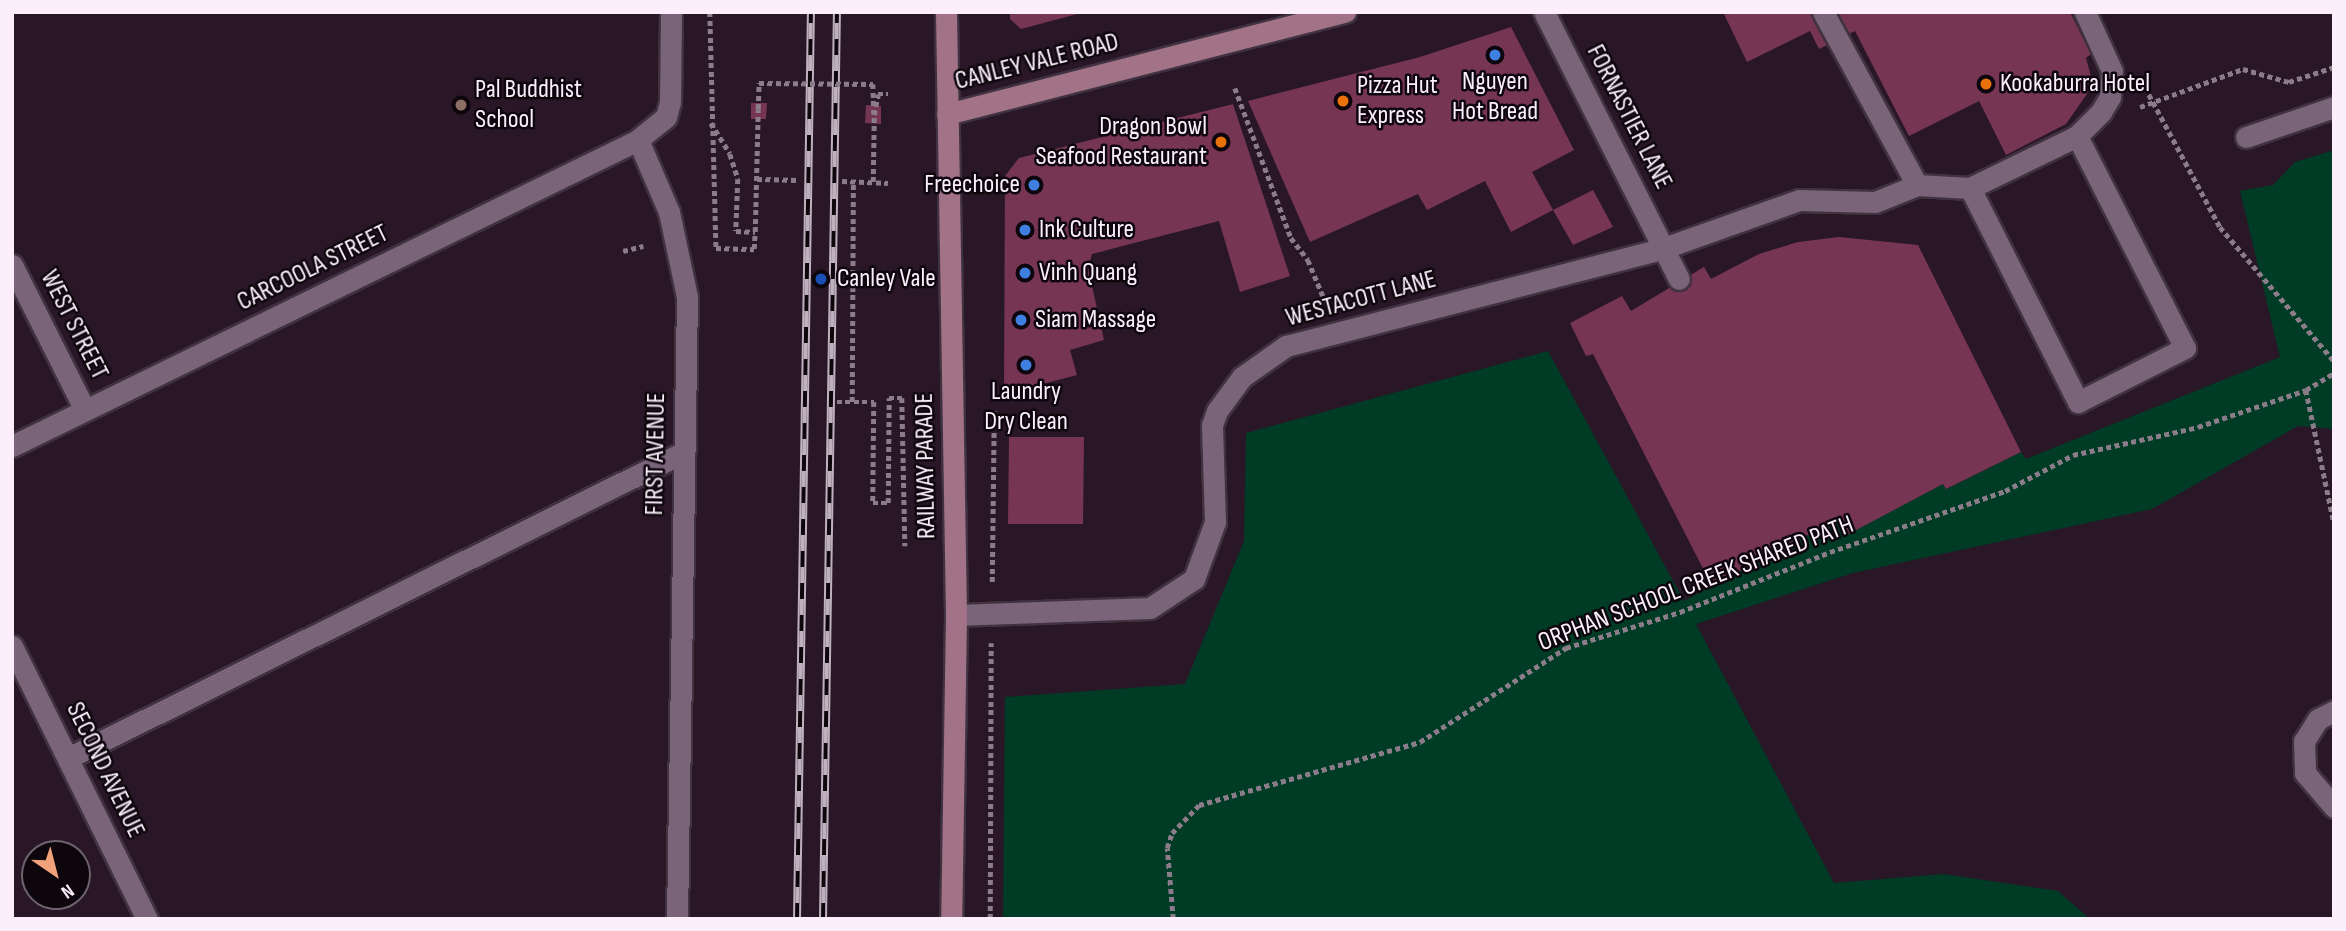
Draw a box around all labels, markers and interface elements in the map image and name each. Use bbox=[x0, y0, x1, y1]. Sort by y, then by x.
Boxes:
street label: CANLEY VALE ROAD bbox=[952, 27, 1122, 97]
street label: FORNASTIER LANE bbox=[1579, 40, 1679, 194]
marker: Nguyen Hot Bread bbox=[1487, 47, 1503, 63]
place label: Nguyen Hot Bread bbox=[1452, 66, 1538, 128]
place label: Kookaburra Hotel bbox=[2000, 68, 2150, 100]
place label: Pizza Hut Express bbox=[1357, 70, 1438, 132]
place label: Pal Buddhist School bbox=[475, 74, 582, 136]
marker: Kookaburra Hotel bbox=[1978, 76, 1994, 92]
marker: Pizza Hut Express bbox=[1335, 93, 1351, 109]
marker: Pal Buddhist School bbox=[453, 97, 469, 113]
place label: Dragon Bowl Seafood Restaurant bbox=[1035, 111, 1207, 172]
marker: Dragon Bowl Seafood Restaurant bbox=[1213, 134, 1229, 150]
place label: Freechoice bbox=[924, 169, 1020, 201]
marker: Freechoice bbox=[1026, 177, 1042, 193]
place label: Ink Culture bbox=[1039, 214, 1134, 246]
street label: CARCOOLA STREET bbox=[232, 218, 394, 318]
marker: Ink Culture bbox=[1017, 222, 1033, 238]
place label: Vinh Quang bbox=[1039, 257, 1137, 289]
place label: Canley Vale bbox=[837, 263, 936, 295]
street label: WESTACOTT LANE bbox=[1283, 264, 1439, 334]
street label: WEST STREET bbox=[33, 265, 115, 385]
marker: Vinh Quang bbox=[1017, 265, 1033, 281]
marker: Canley Vale bbox=[811, 269, 831, 289]
place label: Siam Massage bbox=[1035, 304, 1156, 336]
marker: Siam Massage bbox=[1013, 312, 1029, 328]
marker: Laundry Dry Clean bbox=[1018, 357, 1034, 373]
place label: Laundry Dry Clean bbox=[984, 376, 1068, 438]
street label: FIRST AVENUE bbox=[639, 392, 673, 516]
street label: RAILWAY PARADE bbox=[909, 393, 943, 539]
street label: ORPHAN SCHOOL CREEK SHARED PATH bbox=[1534, 509, 1858, 659]
street label: SECOND AVENUE bbox=[59, 697, 151, 843]
north arrow bbox=[21, 840, 91, 910]
text: N bbox=[56, 879, 78, 903]

